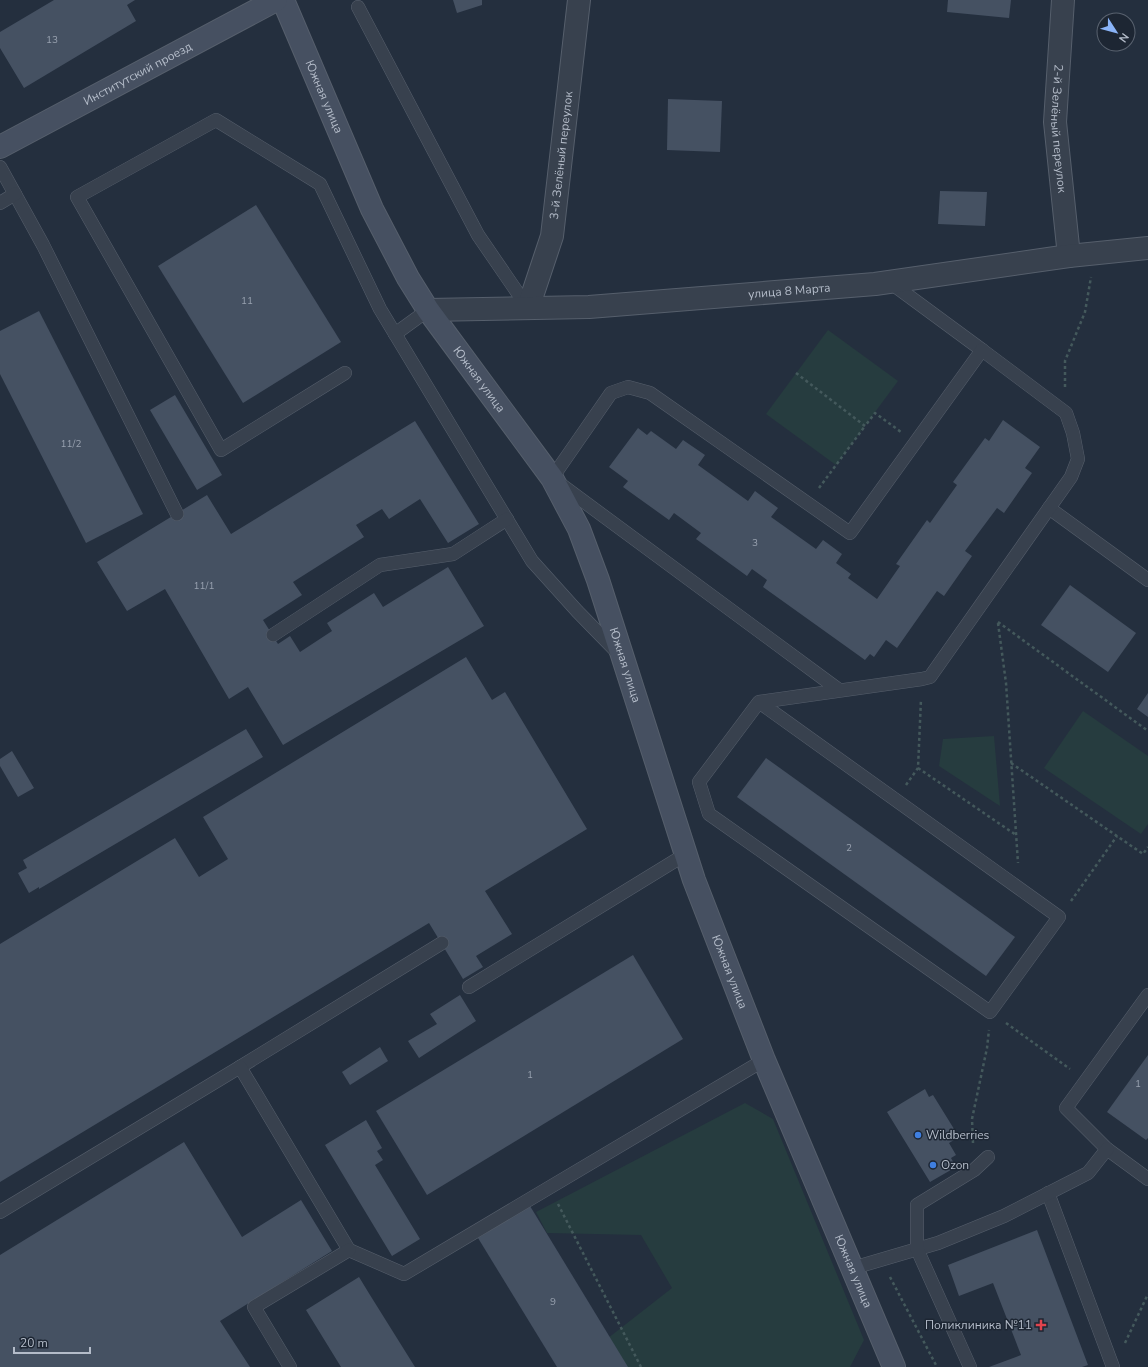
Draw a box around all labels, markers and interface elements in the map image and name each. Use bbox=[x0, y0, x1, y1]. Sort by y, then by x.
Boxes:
north arrow bbox=[1096, 12, 1136, 52]
text: N bbox=[1115, 30, 1132, 45]
house number: 13 bbox=[46, 33, 58, 47]
street label: Институтский проезд bbox=[81, 38, 195, 109]
street label: Южная улица bbox=[301, 58, 347, 136]
street label: 2-й Зелёный переулок bbox=[1047, 64, 1070, 194]
street label: 3-й Зелёный переулок bbox=[546, 90, 577, 220]
street label: улица 8 Марта bbox=[748, 280, 831, 302]
house number: 11 bbox=[241, 294, 253, 308]
street label: Южная улица bbox=[450, 343, 509, 416]
house number: 11/2 bbox=[61, 437, 81, 451]
house number: 3 bbox=[752, 536, 758, 550]
house number: 11/1 bbox=[194, 579, 214, 593]
street label: Южная улица bbox=[606, 625, 645, 705]
house number: 2 bbox=[846, 841, 852, 855]
street label: Южная улица bbox=[708, 932, 751, 1011]
house number: 1 bbox=[527, 1068, 533, 1082]
house number: 1 bbox=[1135, 1077, 1141, 1091]
place label: Wildberries bbox=[926, 1127, 990, 1143]
marker: Wildberries bbox=[913, 1130, 923, 1140]
place label: Ozon bbox=[941, 1157, 969, 1173]
marker: Ozon bbox=[928, 1160, 938, 1170]
street label: Южная улица bbox=[831, 1232, 876, 1310]
house number: 9 bbox=[550, 1295, 556, 1309]
place label: Поликлиника №11 bbox=[925, 1317, 1032, 1333]
marker: Поликлиника №11 bbox=[1035, 1319, 1047, 1331]
scale bar bbox=[14, 1329, 90, 1355]
text: 20 m bbox=[20, 1335, 48, 1351]

